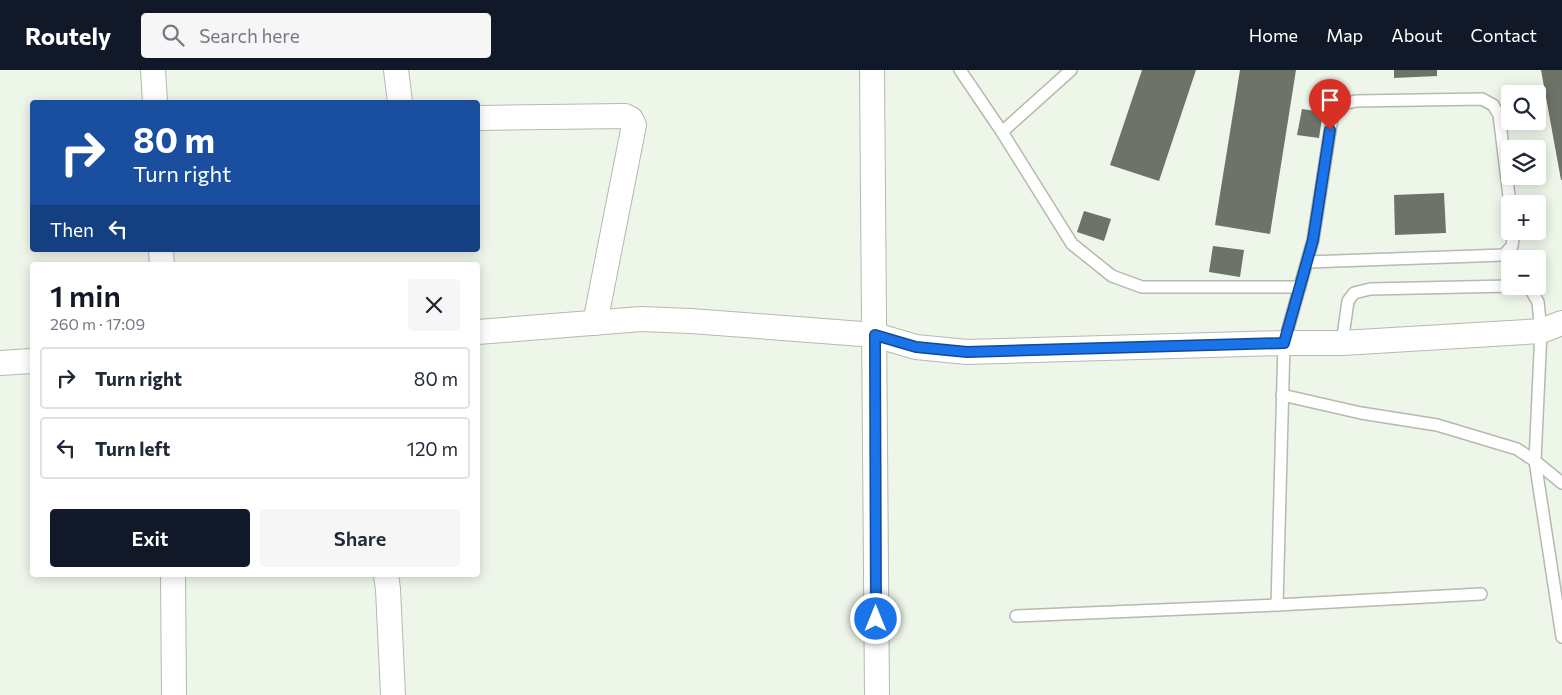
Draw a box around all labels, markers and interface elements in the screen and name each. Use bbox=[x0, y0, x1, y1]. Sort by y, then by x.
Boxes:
search box bbox=[141, 13, 491, 58]
text: Routely bbox=[25, 21, 111, 50]
icon: search bbox=[159, 21, 187, 49]
text: Search here bbox=[199, 24, 300, 47]
text: Home bbox=[1249, 24, 1298, 46]
text: Map bbox=[1326, 24, 1363, 46]
text: About bbox=[1391, 24, 1443, 46]
text: Contact bbox=[1471, 24, 1537, 46]
pin bbox=[1309, 79, 1351, 130]
map controls bbox=[1501, 85, 1546, 295]
button: search bbox=[1501, 85, 1546, 130]
icon: arrive bbox=[1316, 86, 1344, 114]
text: 80 m bbox=[133, 117, 215, 160]
icon: right bbox=[50, 120, 115, 185]
button: layers bbox=[1501, 140, 1546, 185]
text: Turn right bbox=[133, 160, 231, 187]
button: + bbox=[1501, 195, 1546, 240]
icon: left bbox=[104, 215, 132, 243]
text: Then bbox=[50, 218, 94, 241]
button: − bbox=[1501, 250, 1546, 295]
text: 1 min bbox=[50, 276, 121, 313]
button: close bbox=[408, 279, 460, 331]
text: 260 m · 17:09 bbox=[50, 314, 145, 333]
icon: right bbox=[52, 364, 80, 392]
text: Turn right bbox=[95, 367, 182, 390]
text: 80 m bbox=[414, 367, 458, 390]
icon: left bbox=[52, 434, 80, 462]
text: Turn left bbox=[95, 437, 170, 460]
text: 120 m bbox=[407, 437, 458, 460]
button: Exit bbox=[50, 509, 250, 567]
button: Share bbox=[260, 509, 460, 567]
position arrow bbox=[849, 592, 901, 644]

